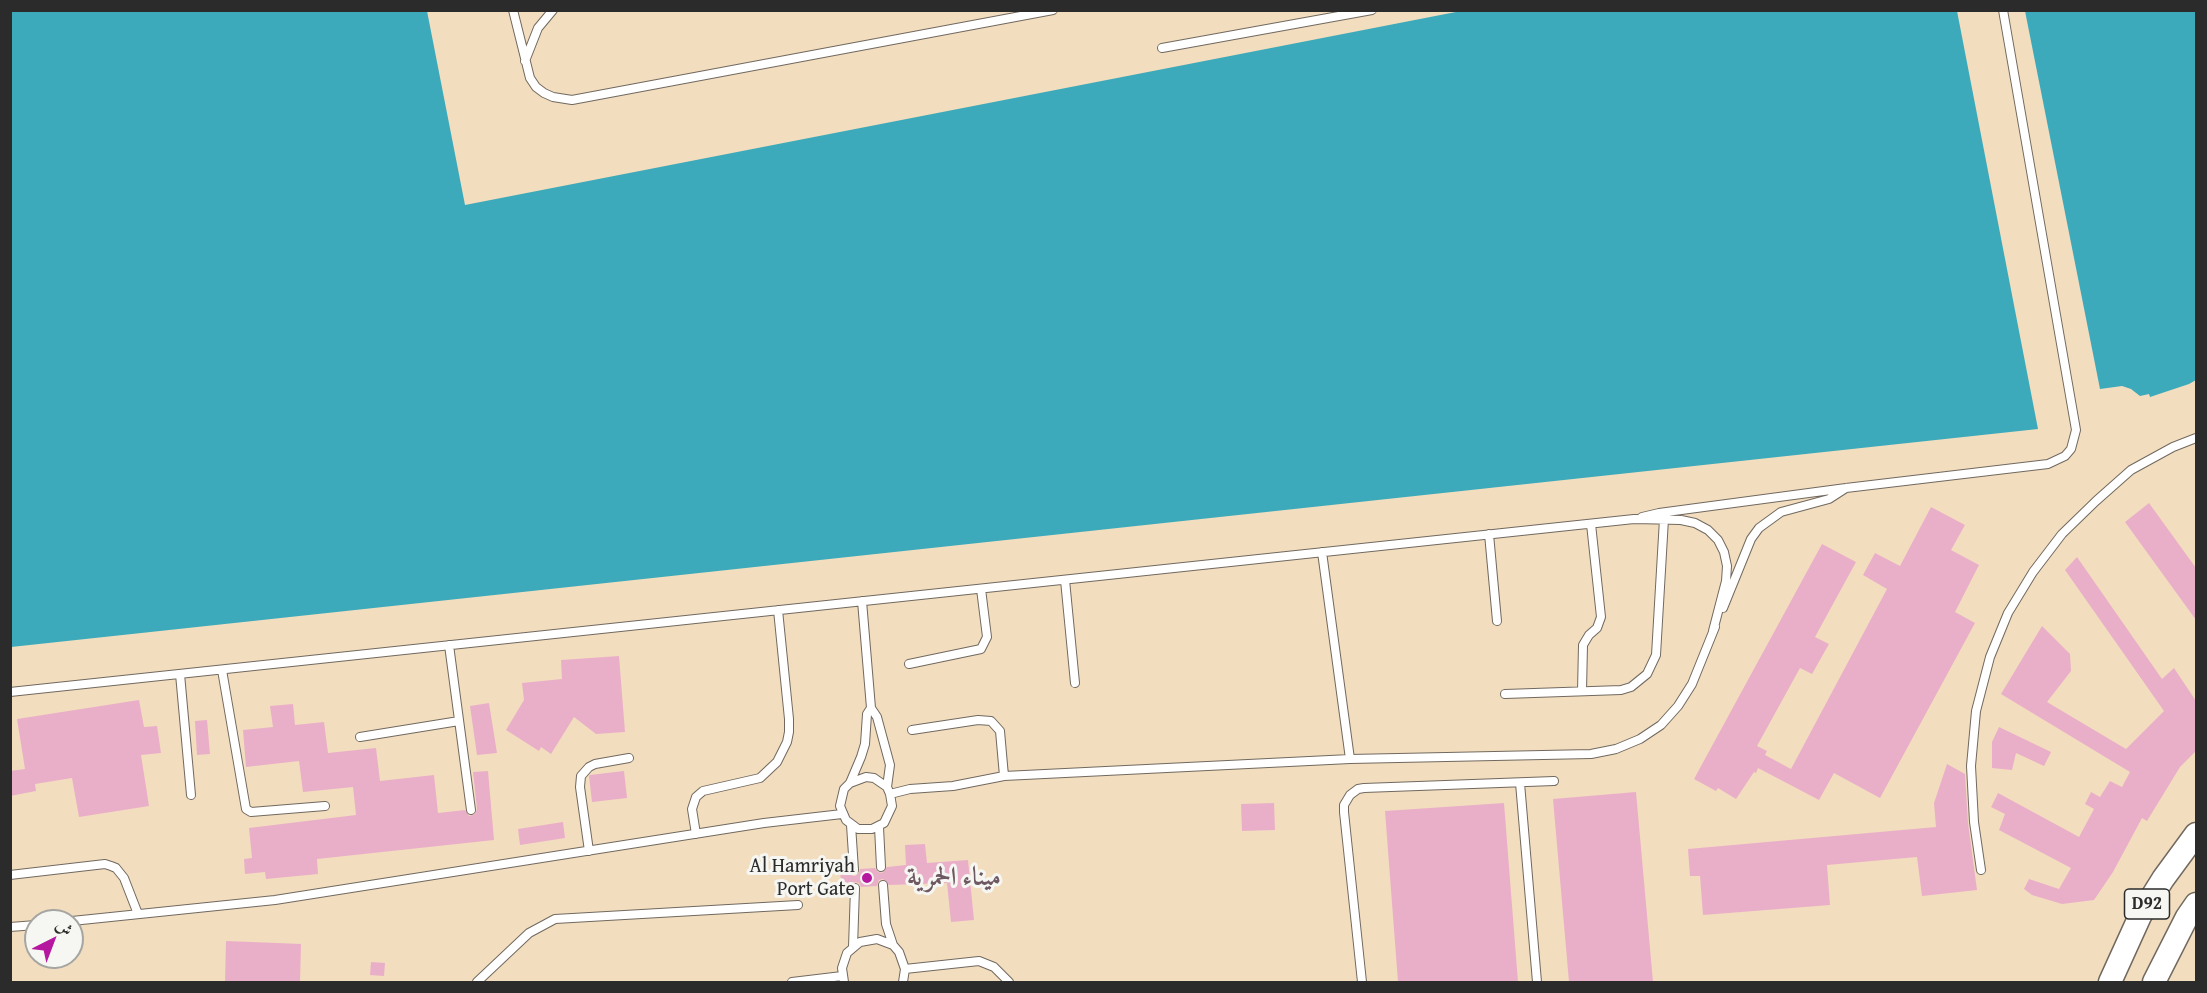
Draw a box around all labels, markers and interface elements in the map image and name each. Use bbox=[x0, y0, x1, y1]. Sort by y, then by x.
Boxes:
place label: Al Hamriyah Port Gate bbox=[750, 855, 855, 902]
district label: ميناء الحمرية bbox=[907, 862, 1001, 894]
marker: Al Hamriyah Port Gate bbox=[860, 871, 874, 885]
road number: D92 bbox=[2124, 889, 2170, 919]
north arrow bbox=[24, 909, 84, 969]
text: ش bbox=[51, 913, 79, 941]

